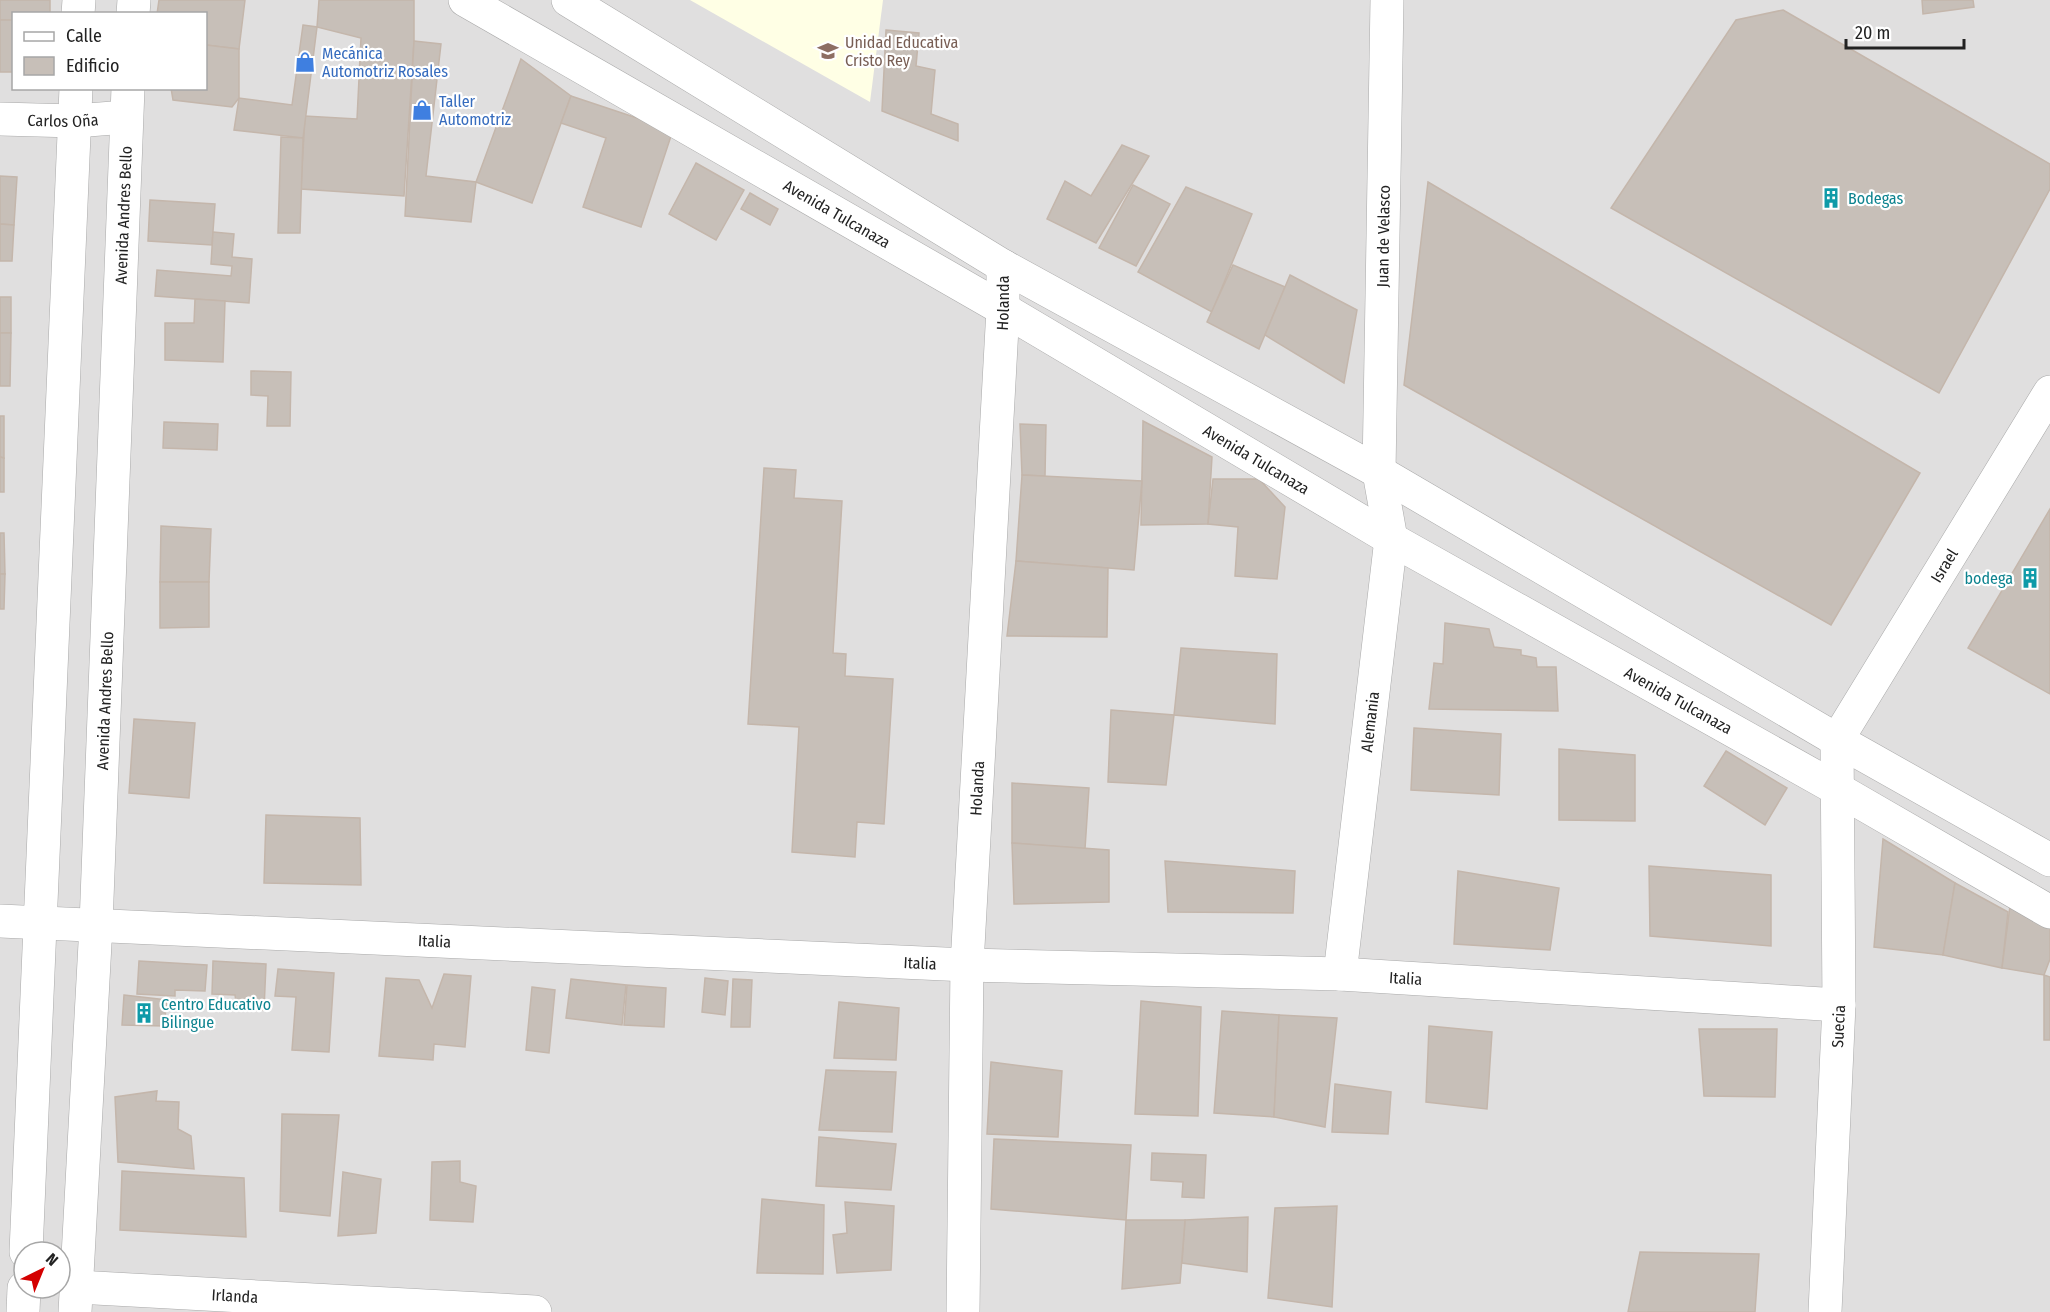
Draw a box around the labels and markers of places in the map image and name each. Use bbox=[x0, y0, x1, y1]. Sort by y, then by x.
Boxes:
place label: Unidad Educativa Cristo Rey bbox=[845, 33, 958, 70]
school or university icon: Unidad Educativa Cristo Rey bbox=[816, 39, 840, 63]
place label: Mecánica Automotriz Rosales bbox=[322, 44, 448, 81]
shop icon: Mecánica Automotriz Rosales bbox=[293, 50, 317, 74]
place label: Taller Automotriz bbox=[439, 92, 511, 129]
shop icon: Taller Automotriz bbox=[410, 98, 434, 122]
building icon: Bodegas bbox=[1819, 186, 1843, 210]
place label: Bodegas bbox=[1848, 189, 1904, 208]
building icon: bodega bbox=[2018, 566, 2042, 590]
place label: bodega bbox=[1965, 569, 2013, 588]
place label: Centro Educativo Bilingue bbox=[161, 995, 271, 1032]
building icon: Centro Educativo Bilingue bbox=[132, 1001, 156, 1025]

